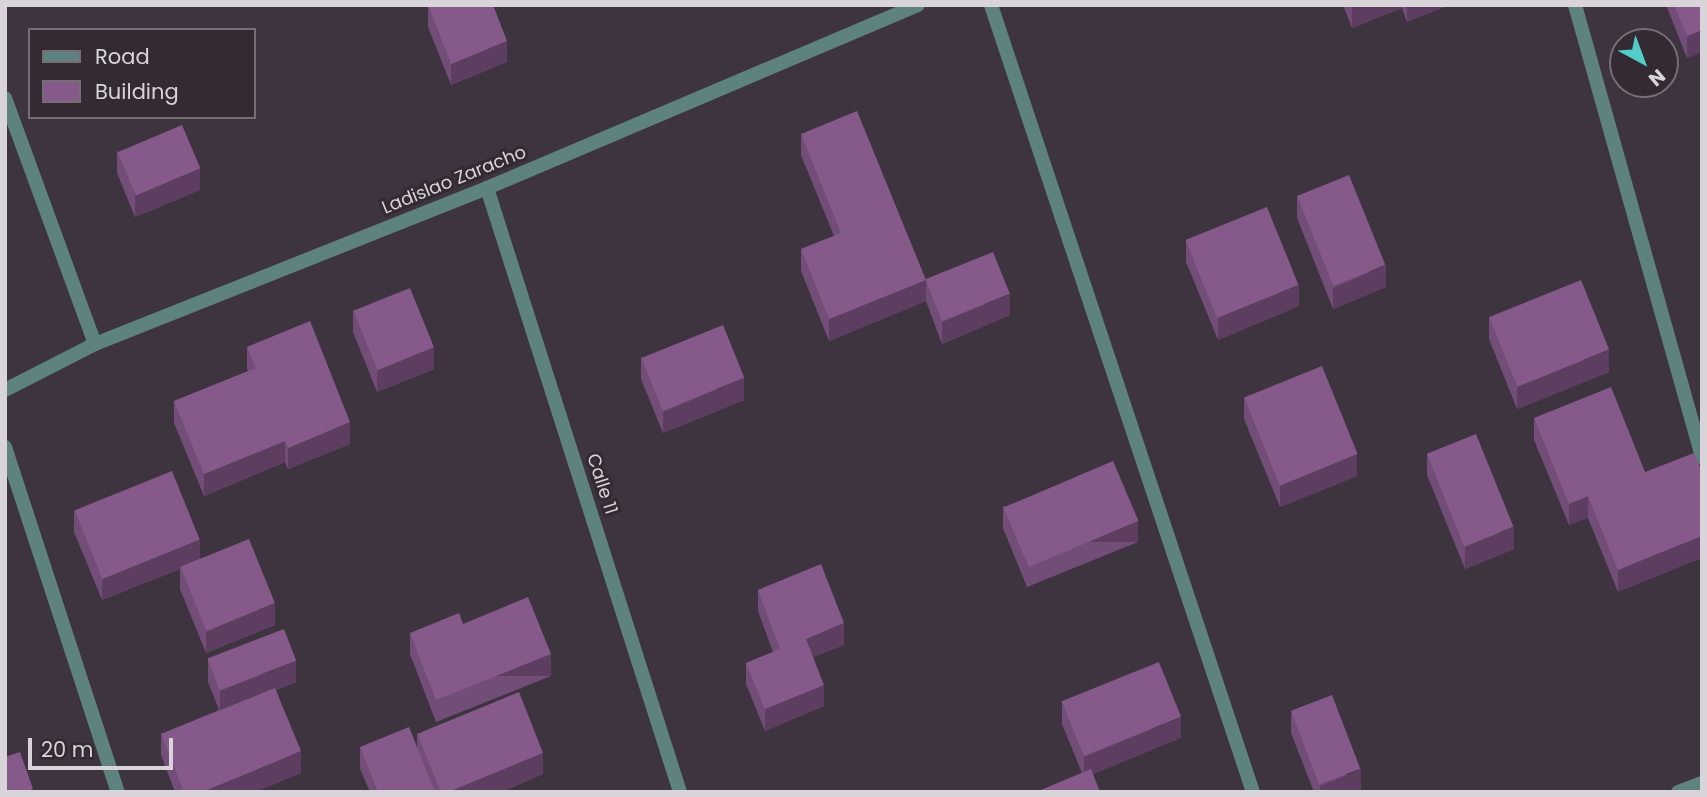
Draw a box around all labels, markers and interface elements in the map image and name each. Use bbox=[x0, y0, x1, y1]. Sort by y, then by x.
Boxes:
legend bbox=[28, 28, 256, 119]
north arrow bbox=[1609, 28, 1679, 98]
text: Road bbox=[95, 42, 150, 71]
text: N bbox=[1643, 63, 1671, 93]
text: Building bbox=[95, 77, 179, 106]
street label: Ladislao Zaracho bbox=[379, 141, 529, 219]
street label: Calle 11 bbox=[582, 451, 622, 517]
scale bar bbox=[32, 724, 177, 768]
text: 20 m bbox=[41, 735, 94, 764]

